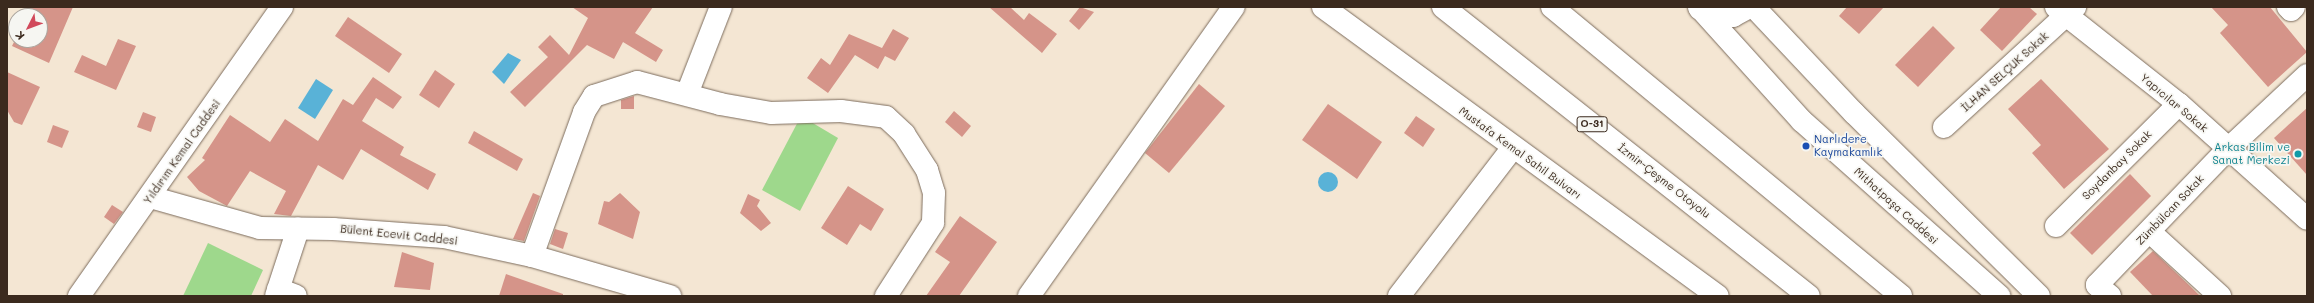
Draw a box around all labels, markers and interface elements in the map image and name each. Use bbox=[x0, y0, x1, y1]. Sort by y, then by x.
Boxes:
north arrow bbox=[8, 8, 48, 48]
text: K bbox=[11, 28, 27, 43]
street label: İLHAN SELÇUK Sokak bbox=[1959, 29, 2051, 115]
street label: Yapıcılar Sokak bbox=[2138, 71, 2210, 135]
street label: Yıldırım Kemal Caddesi bbox=[141, 97, 223, 207]
street label: Mustafa Kemal Sahil Bulvarı bbox=[1456, 104, 1584, 202]
road number: O-31 bbox=[1576, 116, 1608, 132]
street label: Soydanbay Sokak bbox=[2080, 128, 2154, 202]
place label: Narlıdere Kaymakamlık bbox=[1814, 133, 1882, 159]
street label: İzmir-Çeşme Otoyolu bbox=[1615, 141, 1713, 221]
marker: Narlıdere Kaymakamlık bbox=[1801, 141, 1811, 151]
place label: Arkas Bilim ve Sanat Merkezi bbox=[2212, 141, 2290, 167]
marker: Arkas Bilim ve Sanat Merkezi bbox=[2293, 149, 2303, 159]
street label: Mithatpaşa Caddesi bbox=[1851, 165, 1941, 247]
street label: Zümbülcan Sokak bbox=[2133, 172, 2207, 248]
street label: Bülent Ecevit Caddesi bbox=[340, 222, 458, 248]

